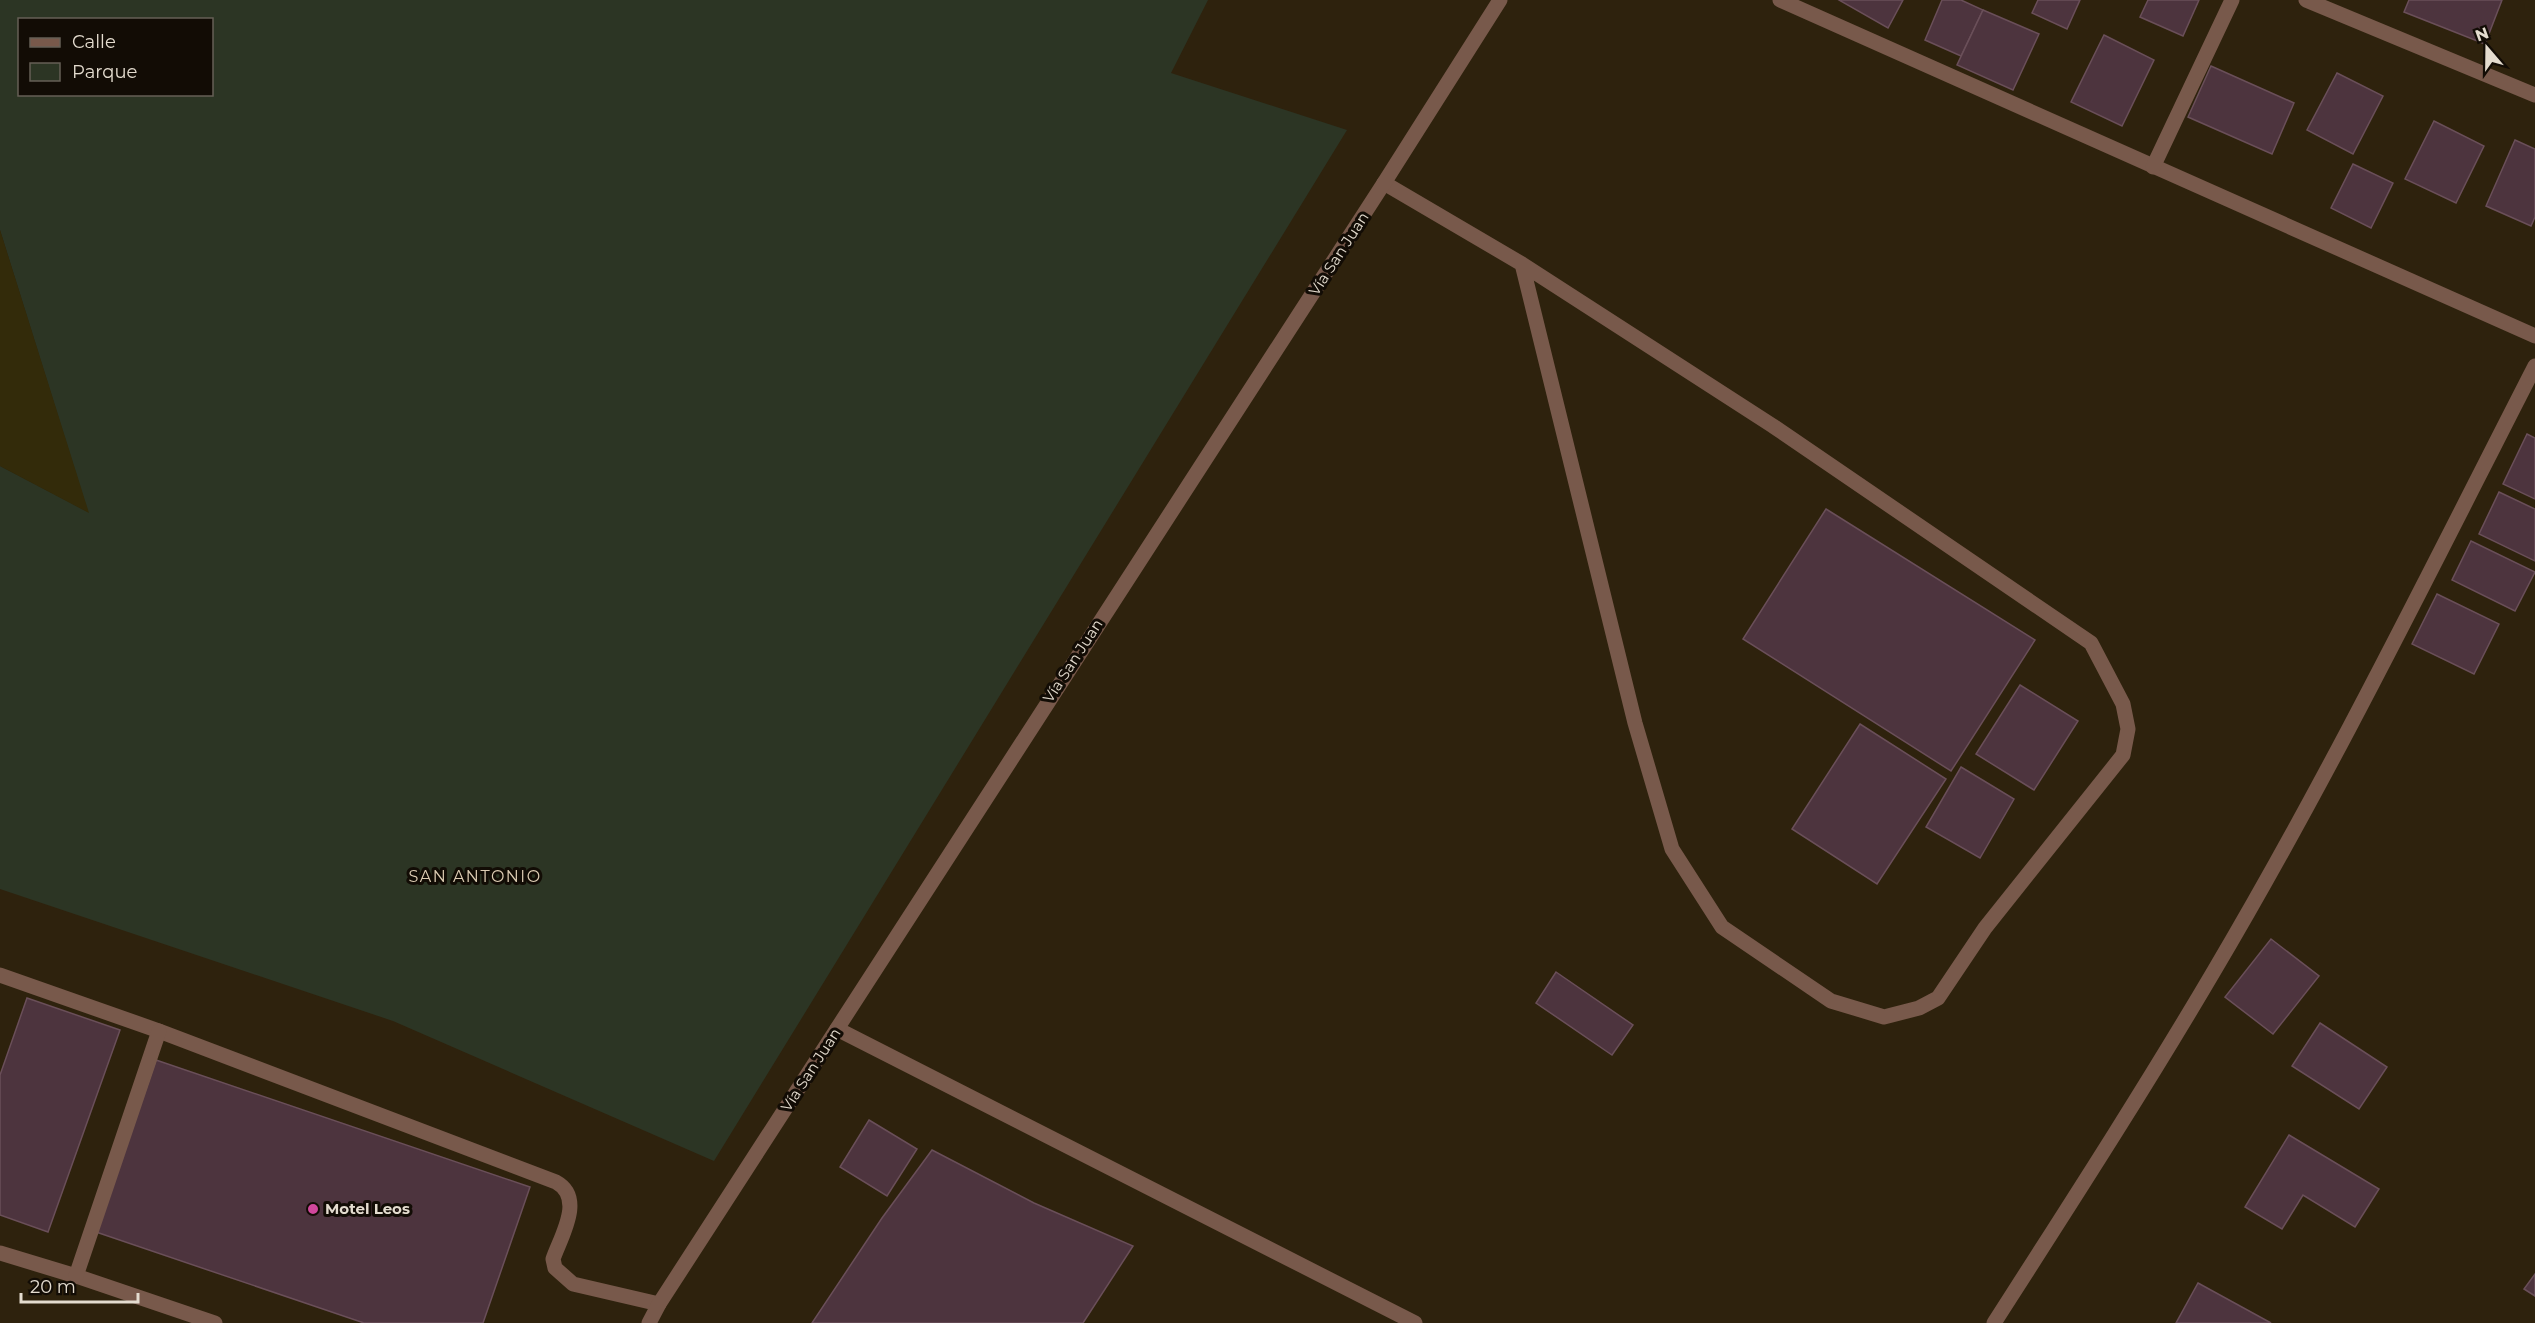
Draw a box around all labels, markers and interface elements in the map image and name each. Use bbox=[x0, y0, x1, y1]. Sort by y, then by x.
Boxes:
legend bbox=[18, 18, 213, 96]
north arrow bbox=[2457, 18, 2517, 78]
text: N bbox=[2473, 23, 2491, 46]
text: Calle bbox=[72, 31, 116, 53]
text: Parque bbox=[72, 61, 138, 83]
street label: Vía San Juan bbox=[1305, 208, 1373, 299]
street label: Vía San Juan bbox=[1039, 615, 1107, 706]
district label: SAN ANTONIO bbox=[408, 867, 542, 886]
street label: Vía San Juan bbox=[777, 1024, 845, 1115]
place label: Motel Leos bbox=[325, 1199, 410, 1218]
marker: Motel Leos bbox=[306, 1202, 320, 1216]
scale bar bbox=[21, 1266, 138, 1304]
text: 20 m bbox=[30, 1276, 76, 1298]

